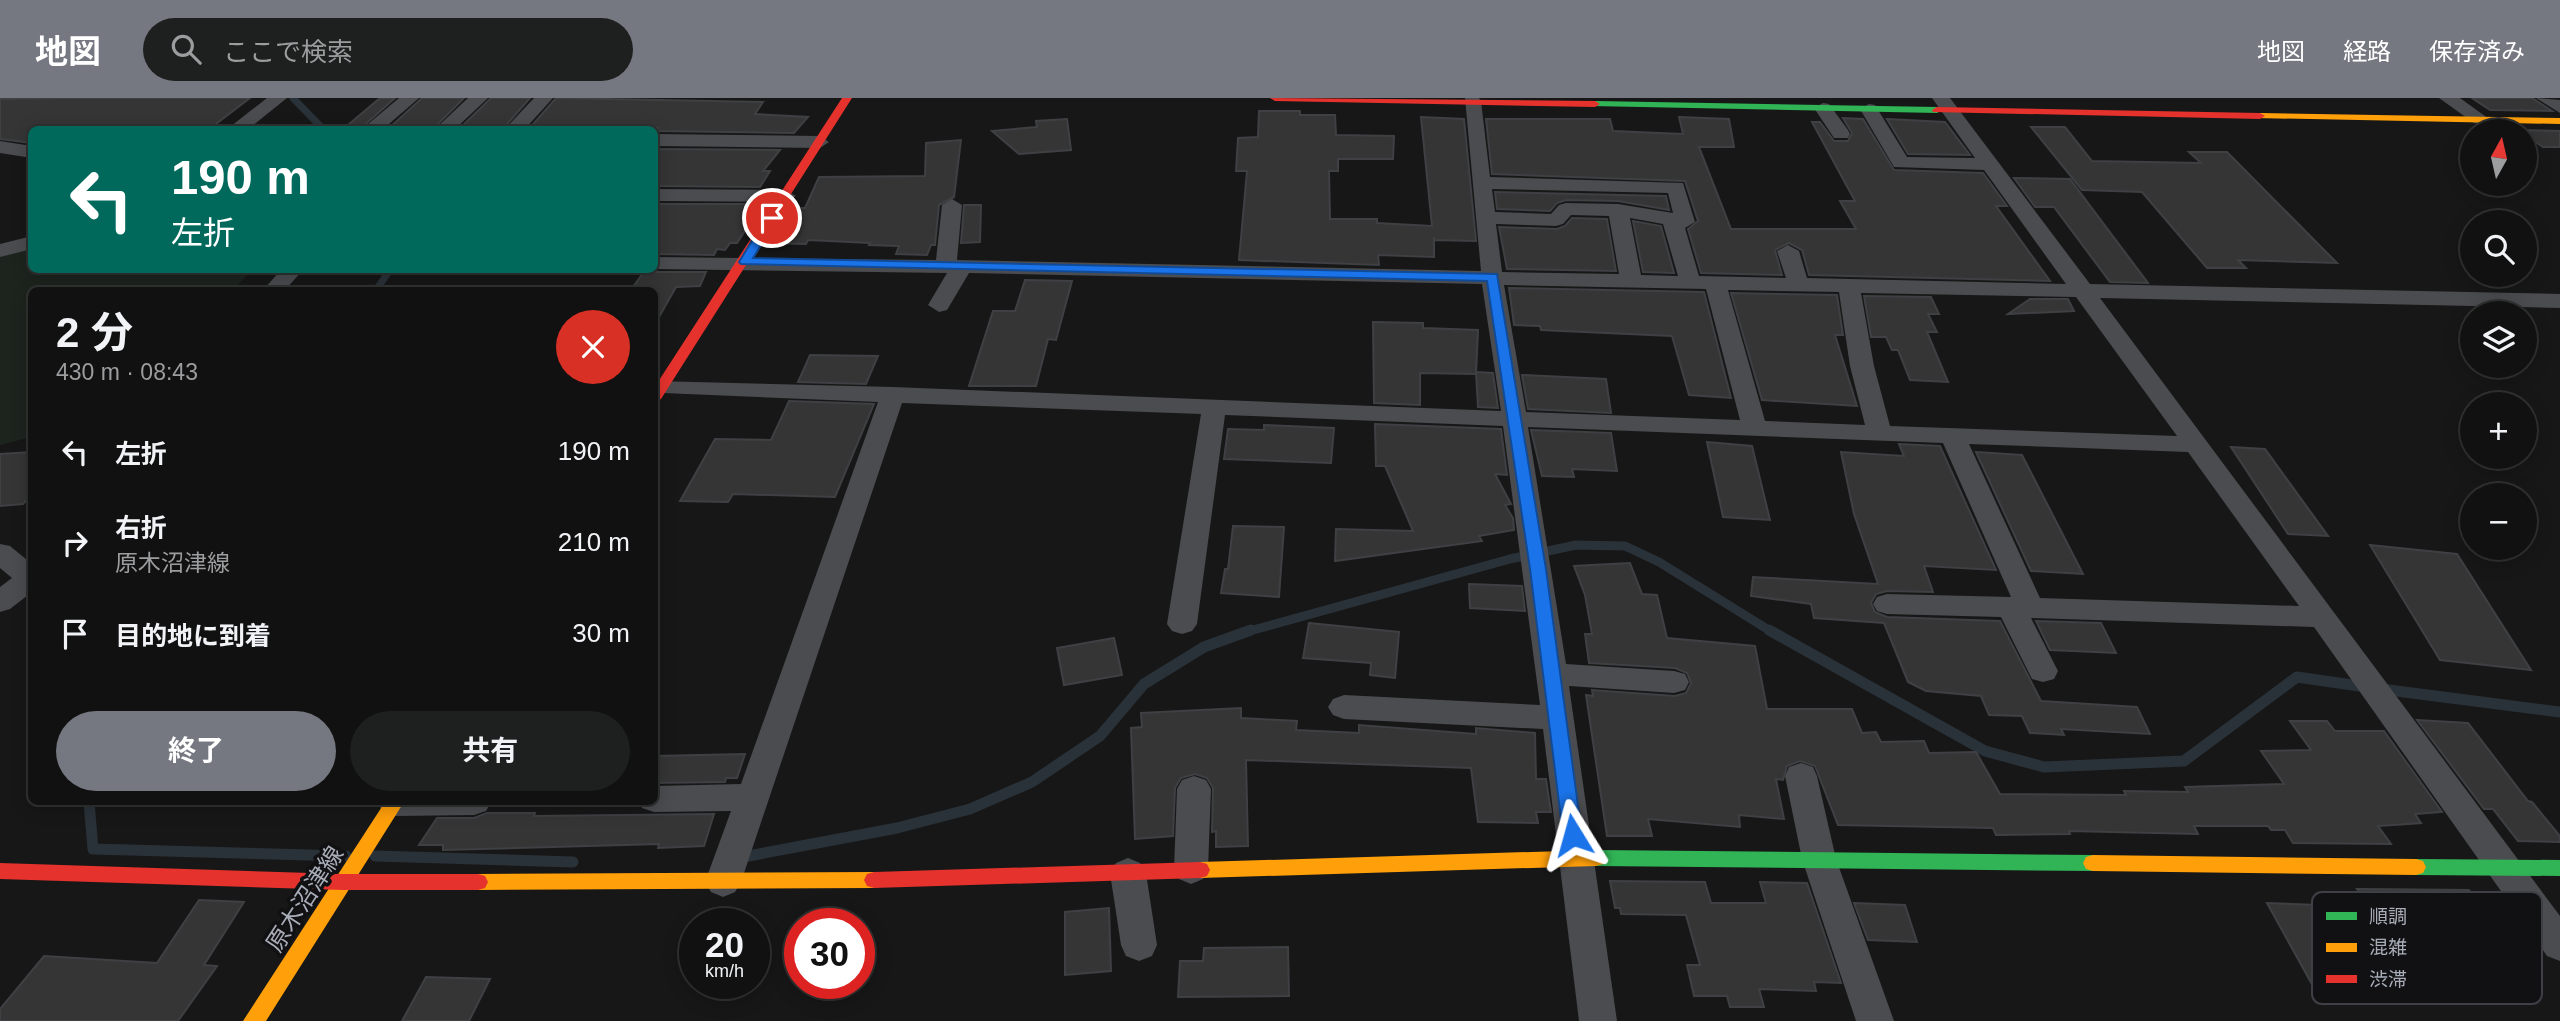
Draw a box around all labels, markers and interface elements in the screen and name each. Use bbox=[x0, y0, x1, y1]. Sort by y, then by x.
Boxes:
search box bbox=[143, 18, 633, 81]
icon: search bbox=[167, 30, 205, 68]
text: 地図 bbox=[35, 33, 101, 70]
text: ここで検索 bbox=[223, 37, 353, 67]
text: 地図 bbox=[2257, 38, 2305, 65]
text: 経路 bbox=[2343, 38, 2391, 65]
text: 保存済み bbox=[2429, 38, 2525, 65]
north arrow bbox=[2460, 119, 2538, 196]
map controls bbox=[2460, 119, 2537, 560]
text: 190 m bbox=[171, 150, 310, 204]
icon: left bbox=[56, 154, 147, 245]
pin bbox=[742, 188, 802, 248]
icon: arrive bbox=[753, 199, 791, 237]
button: search bbox=[2460, 210, 2537, 287]
text: 左折 bbox=[171, 215, 235, 251]
button: layers bbox=[2460, 301, 2537, 378]
text: 2 分 bbox=[56, 309, 133, 356]
button: close bbox=[556, 310, 630, 384]
text: 430 m · 08:43 bbox=[56, 359, 198, 385]
button: + bbox=[2460, 392, 2537, 469]
icon: left bbox=[56, 433, 94, 471]
text: 190 m bbox=[558, 436, 630, 466]
text: 左折 bbox=[115, 439, 167, 469]
button: − bbox=[2460, 483, 2537, 560]
text: 右折 bbox=[115, 513, 167, 543]
icon: right bbox=[56, 524, 94, 562]
text: 210 m bbox=[558, 527, 630, 557]
text: 原木沼津線 bbox=[115, 550, 230, 576]
icon: arrive bbox=[56, 615, 94, 653]
text: 30 m bbox=[572, 618, 630, 648]
text: 目的地に到着 bbox=[115, 621, 271, 651]
button: 終了 bbox=[56, 711, 336, 791]
button: 共有 bbox=[350, 711, 630, 791]
position arrow bbox=[1536, 798, 1610, 872]
street label: 原木沼津線 bbox=[261, 841, 349, 956]
legend bbox=[2312, 892, 2542, 1004]
text: 順調 bbox=[2369, 906, 2407, 927]
speed limit sign: 30 bbox=[784, 908, 875, 999]
text: 20 bbox=[705, 925, 744, 964]
text: 混雑 bbox=[2369, 937, 2407, 958]
text: km/h bbox=[705, 961, 744, 981]
text: 渋滞 bbox=[2369, 969, 2407, 990]

